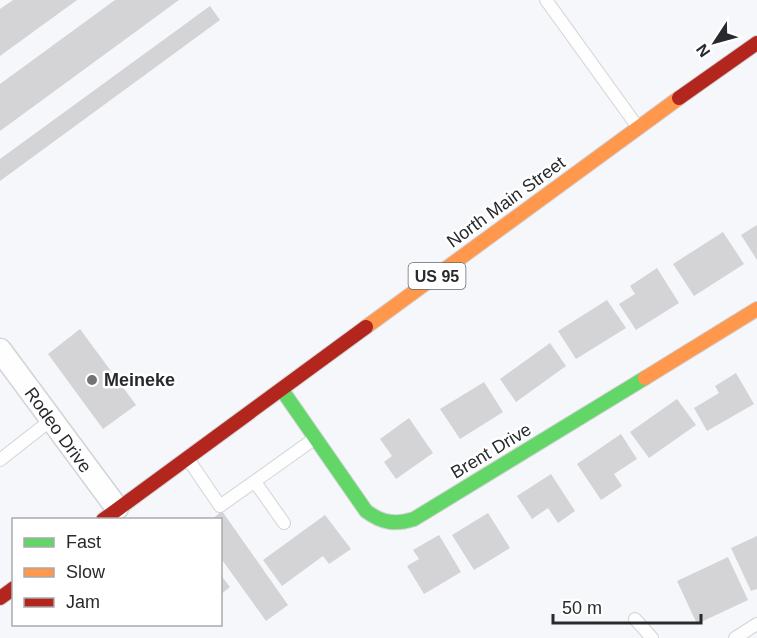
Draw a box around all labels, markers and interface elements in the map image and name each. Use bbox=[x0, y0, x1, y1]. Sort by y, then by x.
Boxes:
north arrow bbox=[685, 12, 745, 72]
text: N bbox=[693, 41, 714, 60]
street label: North Main Street bbox=[443, 152, 569, 252]
road number: US 95 bbox=[408, 263, 466, 289]
place label: Meineke bbox=[104, 370, 175, 390]
marker: Meineke bbox=[85, 373, 99, 387]
street label: Rodeo Drive bbox=[21, 384, 95, 476]
street label: Brent Drive bbox=[447, 419, 535, 483]
legend bbox=[12, 518, 222, 626]
text: Fast bbox=[66, 532, 101, 552]
text: Slow bbox=[66, 562, 106, 582]
scale bar bbox=[553, 587, 702, 625]
text: Jam bbox=[66, 592, 100, 612]
text: 50 m bbox=[562, 598, 602, 618]

